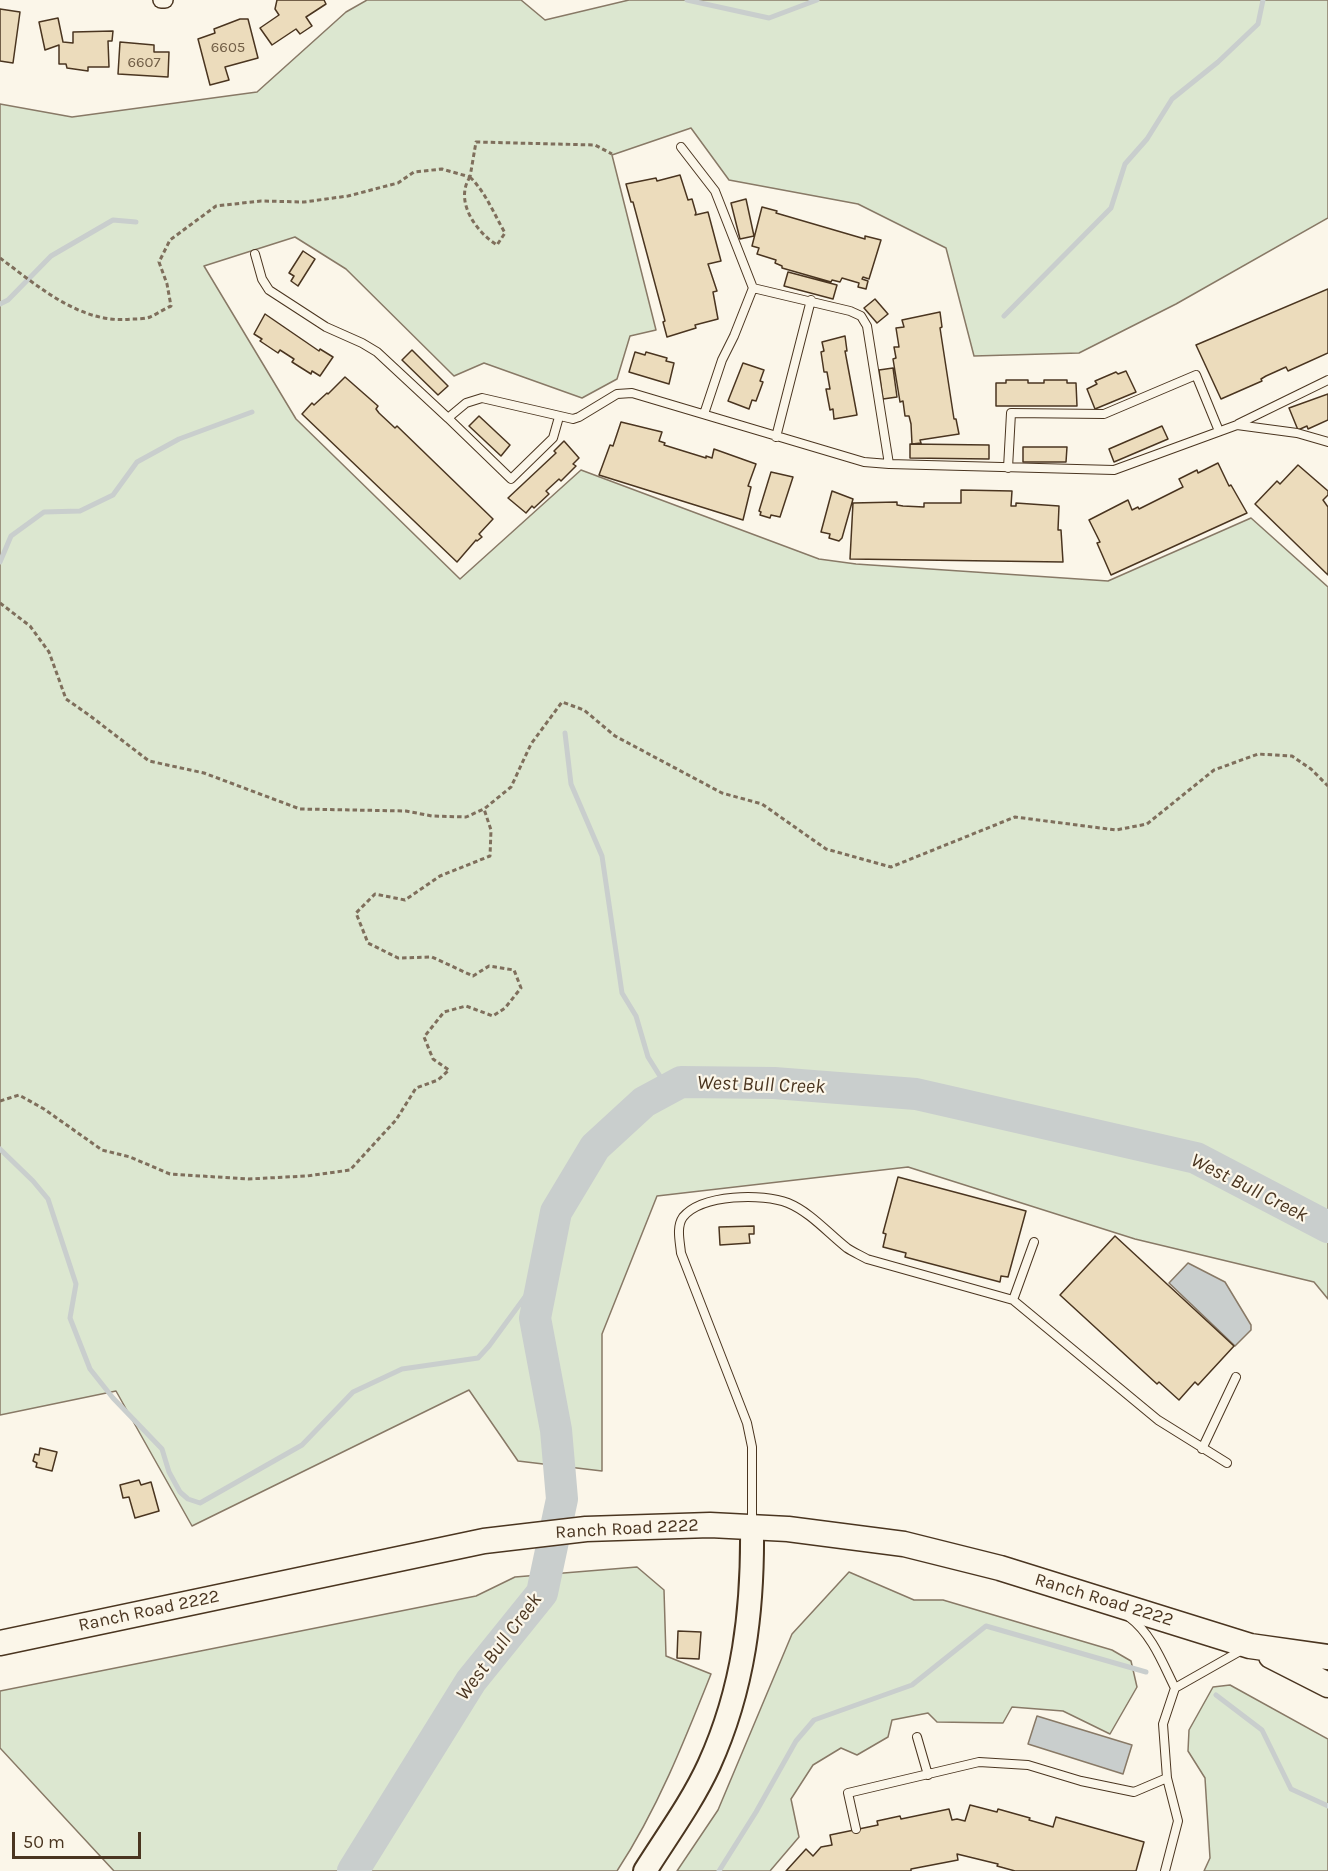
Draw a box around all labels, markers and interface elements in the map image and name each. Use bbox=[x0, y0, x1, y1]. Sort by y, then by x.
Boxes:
house number: 6605 bbox=[211, 39, 245, 57]
house number: 6607 bbox=[127, 54, 161, 72]
water label: West Bull Creek bbox=[696, 1071, 826, 1099]
water label: West Bull Creek bbox=[1186, 1148, 1312, 1228]
street label: Ranch Road 2222 bbox=[555, 1514, 699, 1544]
street label: Ranch Road 2222 bbox=[1032, 1569, 1176, 1631]
street label: Ranch Road 2222 bbox=[76, 1586, 222, 1636]
water label: West Bull Creek bbox=[451, 1589, 547, 1705]
scale bar bbox=[15, 1820, 144, 1858]
text: 50 m bbox=[23, 1831, 65, 1853]

